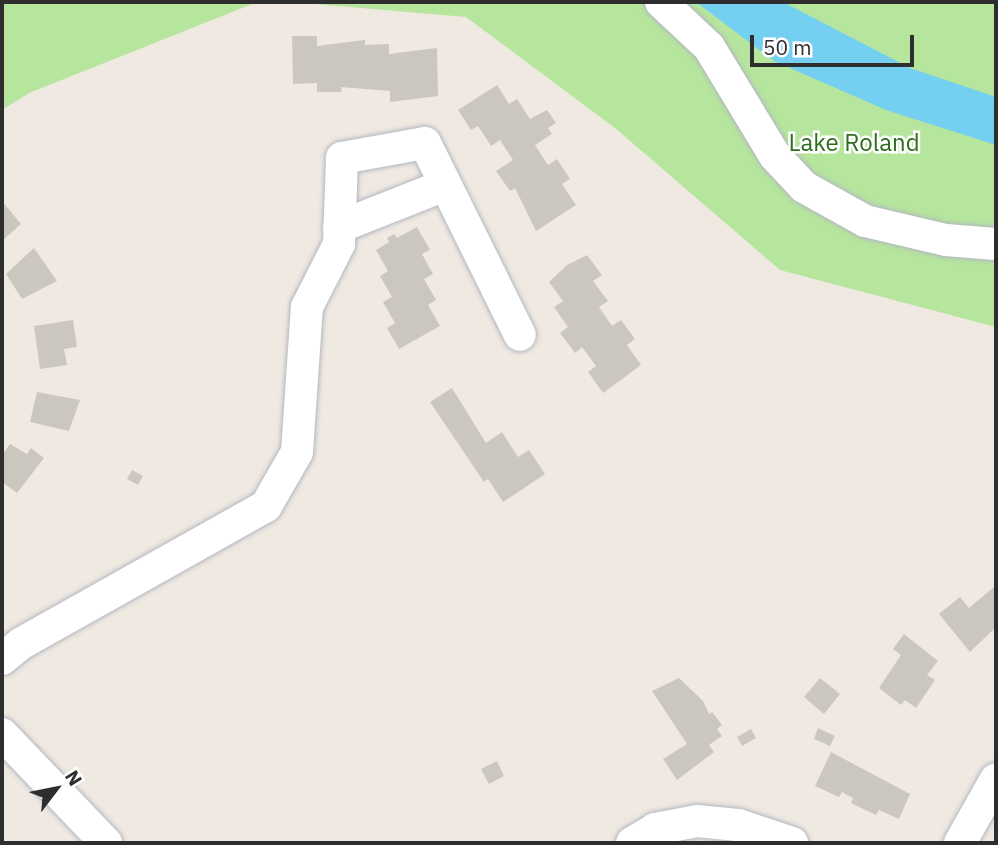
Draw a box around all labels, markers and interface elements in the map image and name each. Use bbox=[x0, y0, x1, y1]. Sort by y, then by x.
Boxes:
scale bar bbox=[753, 21, 918, 65]
text: 50 m bbox=[763, 33, 812, 61]
park label: Lake Roland bbox=[788, 129, 920, 157]
north arrow bbox=[21, 754, 91, 824]
text: N bbox=[60, 766, 88, 790]

